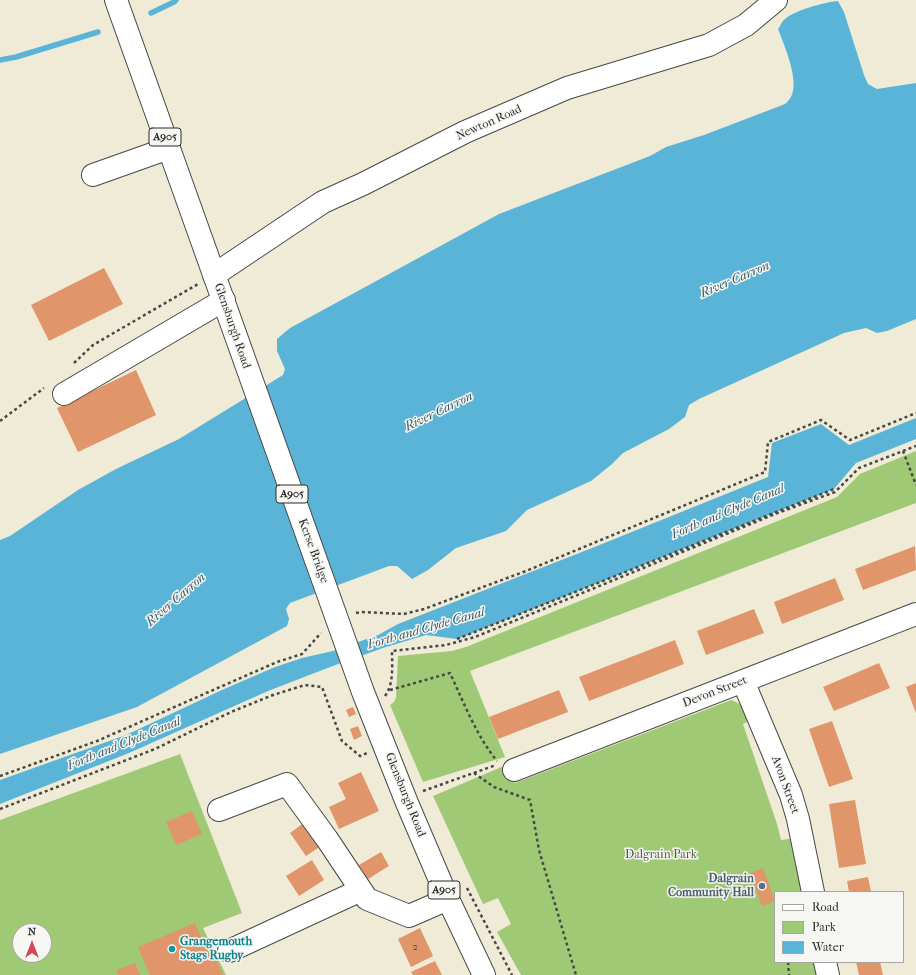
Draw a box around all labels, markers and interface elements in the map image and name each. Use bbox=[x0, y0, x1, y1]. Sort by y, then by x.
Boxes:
street label: Newton Road bbox=[454, 102, 524, 144]
road number: A905 bbox=[149, 128, 181, 146]
water label: River Carron bbox=[698, 258, 772, 302]
street label: Glensburgh Road bbox=[211, 281, 253, 371]
water label: River Carron bbox=[402, 389, 476, 435]
water label: Forth and Clyde Canal bbox=[669, 481, 787, 543]
road number: A905 bbox=[276, 485, 308, 503]
street label: Kerse Bridge bbox=[295, 517, 331, 585]
water label: River Carron bbox=[143, 570, 209, 630]
water label: Forth and Clyde Canal bbox=[366, 605, 486, 653]
street label: Devon Street bbox=[681, 673, 749, 711]
water label: Forth and Clyde Canal bbox=[65, 714, 183, 774]
street label: Glensburgh Road bbox=[382, 751, 428, 839]
street label: Avon Street bbox=[768, 754, 802, 816]
park label: Dalgrain Park bbox=[625, 848, 697, 862]
place label: Dalgrain Community Hall bbox=[668, 872, 754, 900]
road number: A905 bbox=[428, 881, 460, 899]
marker: Dalgrain Community Hall bbox=[757, 881, 767, 891]
legend bbox=[774, 891, 904, 963]
text: Road bbox=[812, 900, 839, 914]
text: Park bbox=[812, 920, 836, 934]
north arrow bbox=[12, 923, 52, 963]
text: N bbox=[28, 925, 36, 938]
place label: Grangemouth Stags Rugby bbox=[180, 935, 252, 963]
text: Water bbox=[812, 940, 844, 954]
house number: 2 bbox=[412, 942, 418, 954]
marker: Grangemouth Stags Rugby bbox=[167, 944, 177, 954]

